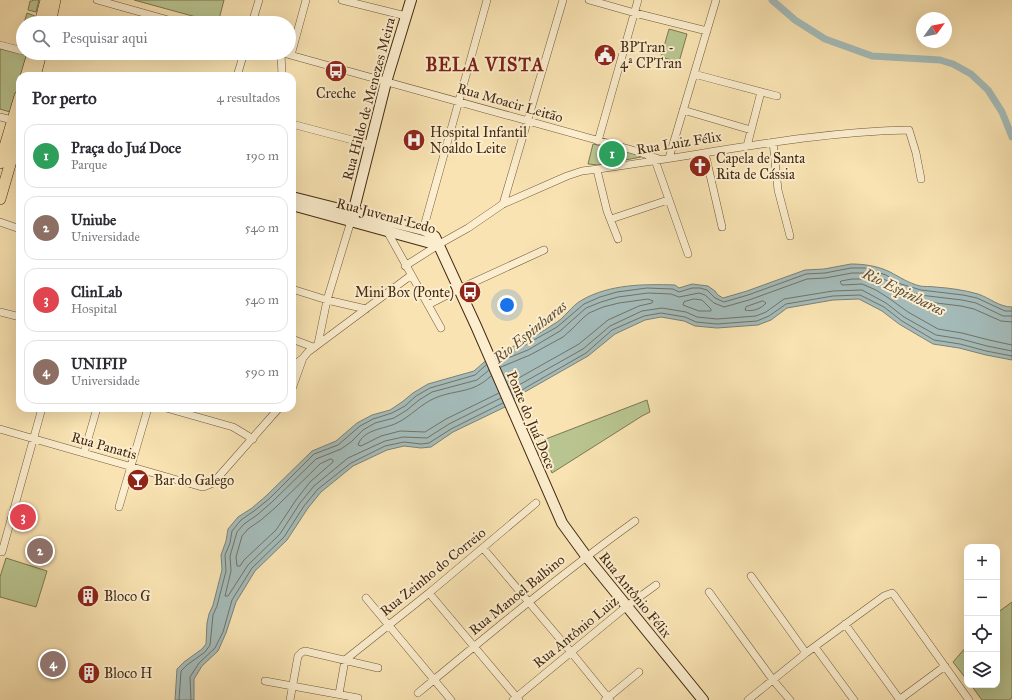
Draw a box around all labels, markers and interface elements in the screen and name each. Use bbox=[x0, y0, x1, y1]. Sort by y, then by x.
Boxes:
north arrow bbox=[916, 12, 952, 48]
search box bbox=[16, 16, 296, 60]
street label: Rua Hildo de Menezes Meira bbox=[339, 16, 399, 182]
icon: search bbox=[30, 27, 52, 49]
text: Pesquisar aqui bbox=[62, 29, 148, 47]
place label: BPTran - 4ª CPTran bbox=[620, 39, 682, 72]
public building icon: BPTran - 4ª CPTran bbox=[592, 42, 618, 68]
district label: BELA VISTA bbox=[425, 54, 545, 76]
bus stop icon: Creche bbox=[323, 58, 349, 84]
street label: Rua Moacir Leitão bbox=[455, 80, 565, 126]
place label: Creche bbox=[316, 85, 356, 102]
text: Por perto bbox=[32, 88, 97, 109]
text: 4 resultados bbox=[217, 90, 280, 106]
place label: Hospital Infantil Noaldo Leite bbox=[430, 124, 527, 157]
hospital icon: Hospital Infantil Noaldo Leite bbox=[401, 127, 427, 153]
street label: Rua Luiz Félix bbox=[635, 128, 723, 158]
text: Praça do Juá Doce bbox=[71, 139, 181, 157]
pin: 1 bbox=[599, 139, 625, 169]
text: 1 bbox=[43, 148, 49, 164]
text: 190 m bbox=[246, 148, 279, 164]
place label: Capela de Santa Rita de Cássia bbox=[716, 150, 805, 183]
church icon: Capela de Santa Rita de Cássia bbox=[687, 153, 713, 179]
text: Parque bbox=[71, 157, 107, 173]
street label: Rua Juvenal Ledo bbox=[334, 195, 437, 238]
text: Uniube bbox=[71, 211, 116, 229]
text: 2 bbox=[43, 220, 49, 236]
text: 540 m bbox=[245, 220, 279, 236]
text: Universidade bbox=[71, 229, 140, 245]
water label: Rio Espinharas bbox=[859, 264, 949, 321]
bus stop icon: Mini Box (Ponte) bbox=[457, 279, 483, 305]
text: ClinLab bbox=[71, 283, 122, 301]
place label: Mini Box (Ponte) bbox=[355, 284, 454, 302]
text: 3 bbox=[43, 292, 49, 308]
text: 540 m bbox=[245, 292, 279, 308]
your location bbox=[497, 295, 517, 315]
water label: Rio Espinharas bbox=[489, 296, 572, 369]
text: Hospital bbox=[71, 301, 117, 317]
text: UNIFIP bbox=[71, 355, 127, 373]
text: 4 bbox=[42, 364, 50, 380]
text: 590 m bbox=[245, 364, 279, 380]
street label: Ponte do Juá Doce bbox=[502, 368, 559, 472]
text: Universidade bbox=[71, 373, 140, 389]
street label: Rua Panatis bbox=[69, 429, 139, 463]
bar icon: Bar do Galego bbox=[125, 467, 151, 493]
place label: Bar do Galego bbox=[154, 472, 234, 489]
pin: 3 bbox=[10, 502, 36, 532]
street label: Rua Zeinho do Correio bbox=[377, 524, 489, 620]
pin: 2 bbox=[27, 536, 53, 566]
map controls bbox=[964, 544, 1000, 688]
button: + bbox=[964, 544, 1000, 580]
street label: Rua Antônio Félix bbox=[595, 549, 675, 642]
street label: Rua Manoel Balbino bbox=[466, 551, 568, 639]
button: − bbox=[964, 580, 1000, 616]
building icon: Bloco G bbox=[75, 583, 101, 609]
place label: Bloco G bbox=[104, 588, 150, 605]
street label: Rua Antônio Luiz bbox=[530, 592, 622, 672]
button: locate bbox=[964, 616, 1000, 652]
pin: 4 bbox=[40, 649, 66, 679]
button: layers bbox=[964, 652, 1000, 688]
building icon: Bloco H bbox=[76, 660, 102, 686]
place label: Bloco H bbox=[104, 665, 152, 682]

